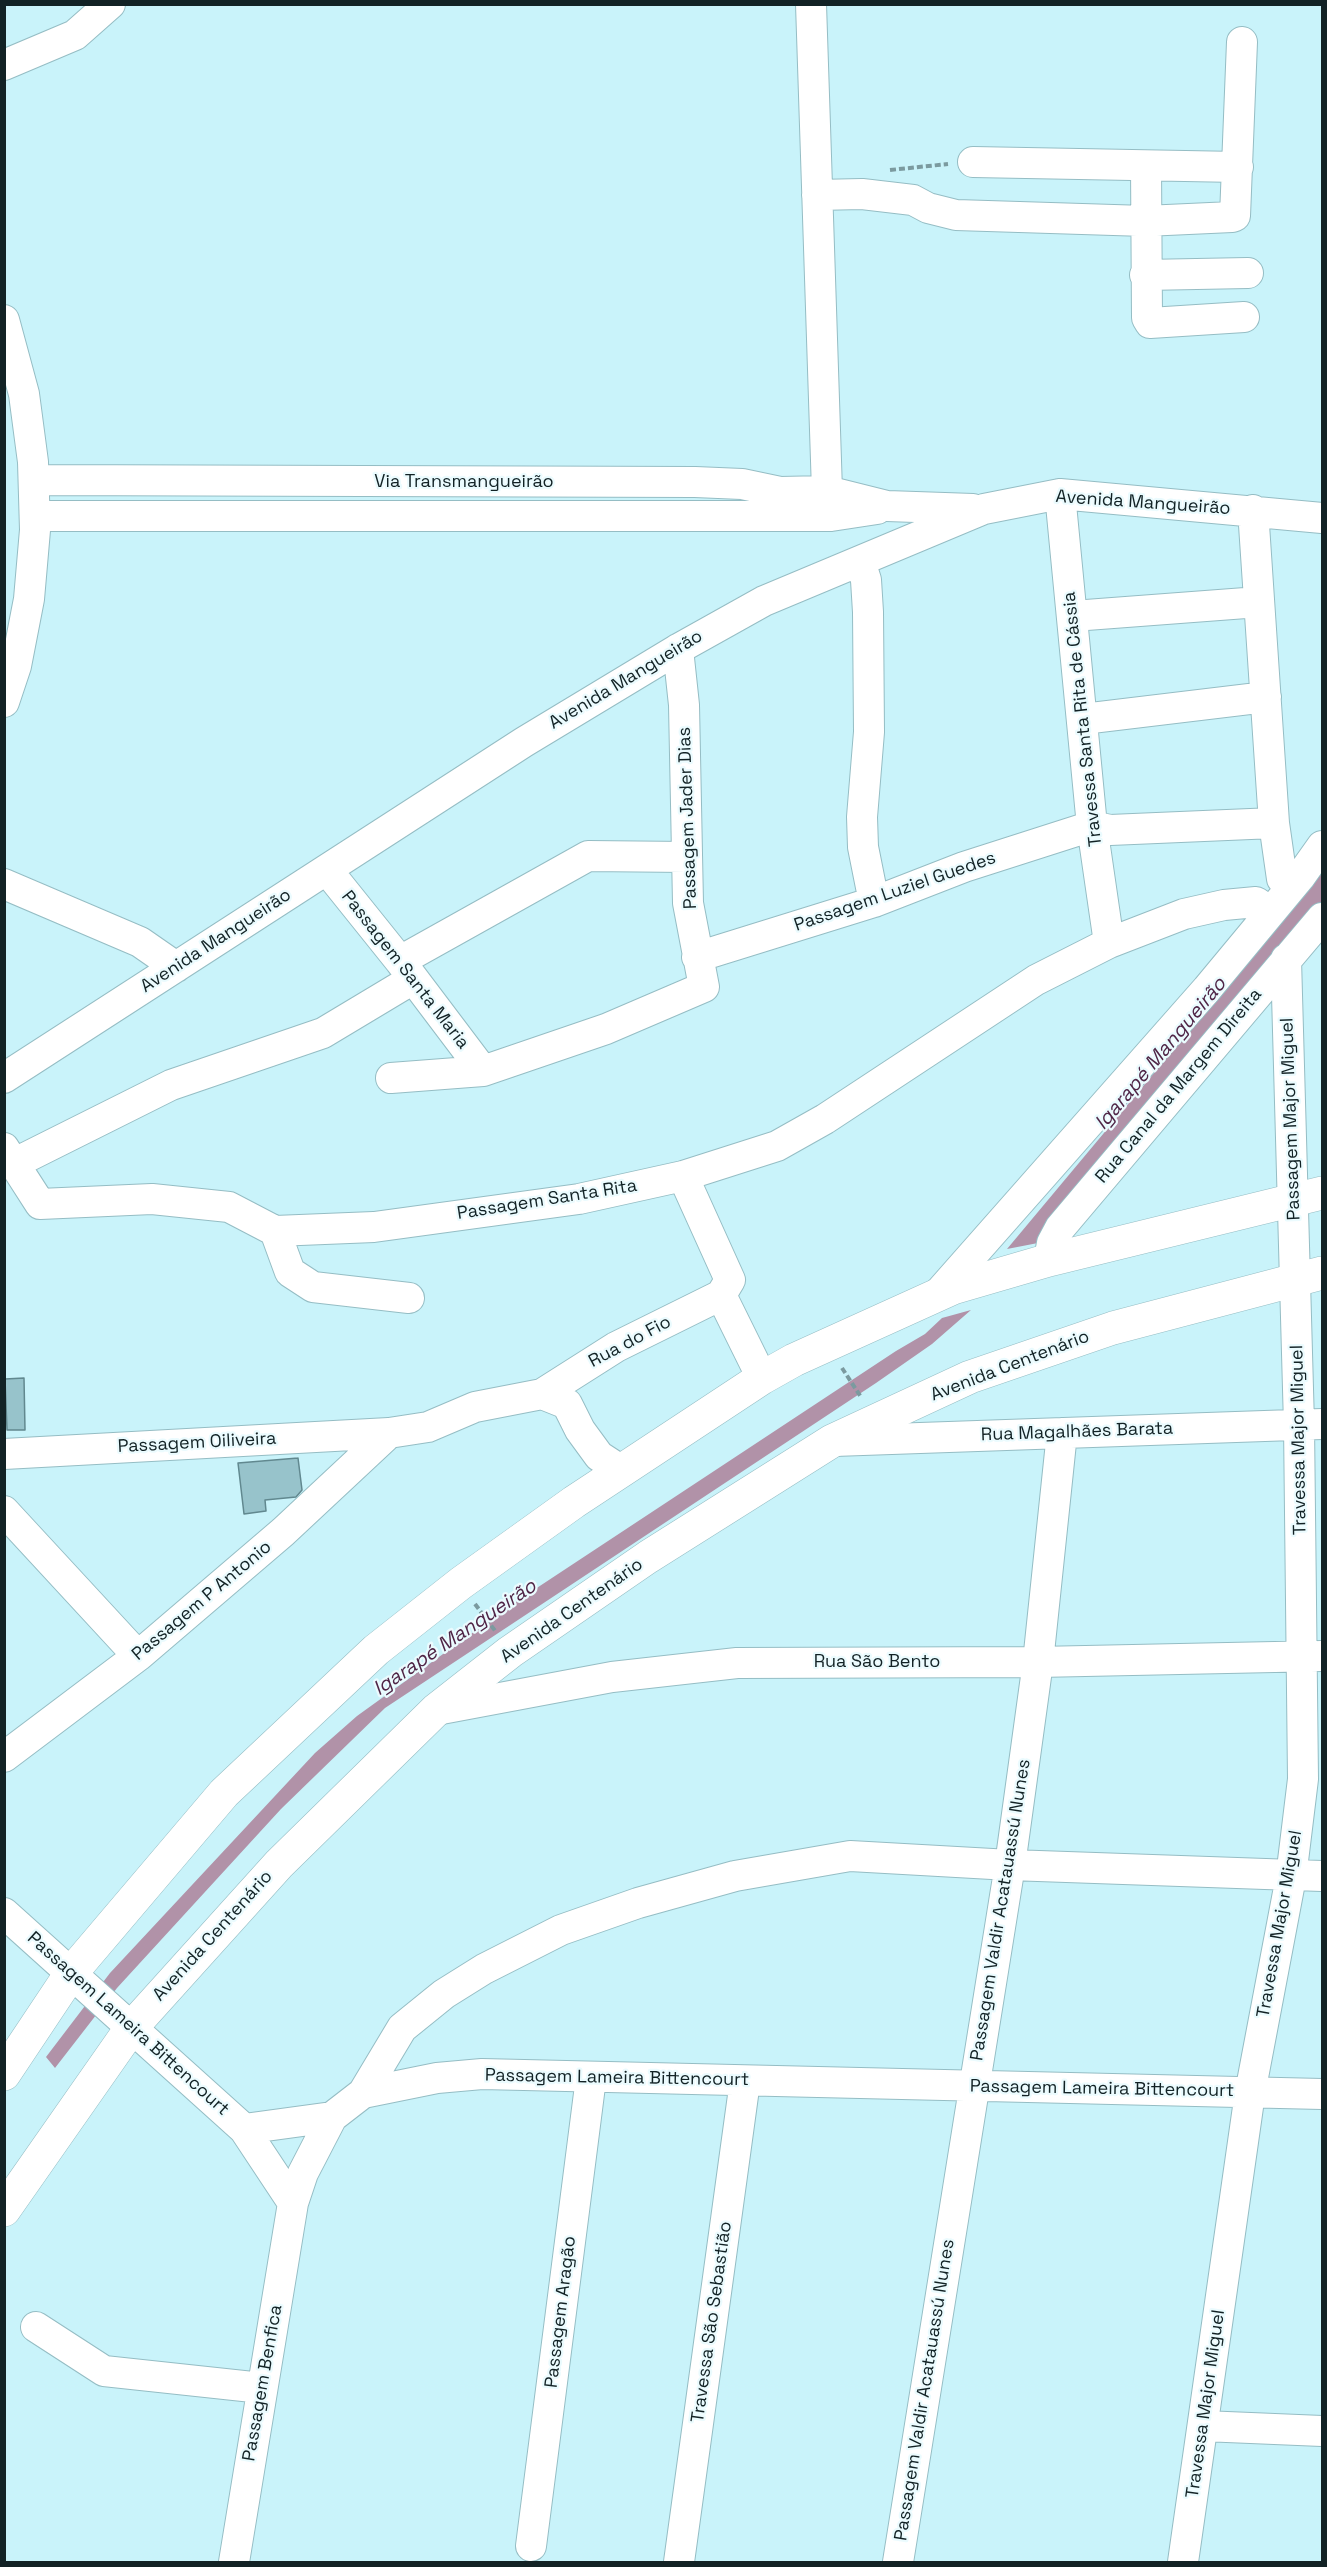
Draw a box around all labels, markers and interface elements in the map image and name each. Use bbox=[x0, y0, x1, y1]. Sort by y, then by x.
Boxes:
street label: Via Transmangueirão bbox=[374, 471, 554, 493]
street label: Avenida Mangueirão bbox=[1055, 486, 1231, 520]
street label: Travessa Santa Rita de Cássia bbox=[1059, 590, 1107, 848]
street label: Avenida Mangueirão bbox=[545, 626, 707, 734]
street label: Passagem Jader Dias bbox=[674, 727, 702, 909]
street label: Passagem Luziel Guedes bbox=[791, 847, 999, 937]
street label: Avenida Mangueirão bbox=[137, 884, 295, 998]
street label: Passagem Santa Maria bbox=[336, 886, 474, 1054]
water label: Igarapé Mangueirão bbox=[1090, 973, 1232, 1135]
street label: Rua Canal da Margem Direita bbox=[1091, 984, 1267, 1188]
street label: Passagem Major Miguel bbox=[1277, 1017, 1305, 1221]
street label: Passagem Santa Rita bbox=[455, 1175, 639, 1225]
street label: Rua do Fio bbox=[585, 1311, 675, 1373]
street label: Avenida Centenário bbox=[928, 1326, 1092, 1406]
street label: Travessa Major Miguel bbox=[1287, 1345, 1311, 1535]
street label: Rua Magalhães Barata bbox=[981, 1418, 1173, 1446]
street label: Passagem Oiliveira bbox=[117, 1428, 277, 1458]
street label: Passagem P Antonio bbox=[128, 1536, 276, 1666]
street label: Avenida Centenário bbox=[497, 1554, 647, 1668]
water label: Igarapé Mangueirão bbox=[369, 1575, 541, 1701]
street label: Rua São Bento bbox=[814, 1651, 940, 1673]
street label: Passagem Valdir Acatauassú Nunes bbox=[966, 1758, 1036, 2062]
street label: Travessa Major Miguel bbox=[1253, 1829, 1307, 2019]
street label: Avenida Centenário bbox=[149, 1866, 277, 2006]
street label: Passagem Lameira Bittencourt bbox=[23, 1928, 233, 2120]
street label: Passagem Lameira Bittencourt bbox=[485, 2065, 749, 2091]
street label: Passagem Lameira Bittencourt bbox=[970, 2076, 1234, 2102]
street label: Travessa São Sebastião bbox=[687, 2220, 737, 2424]
street label: Passagem Aragão bbox=[541, 2235, 581, 2389]
street label: Passagem Valdir Acatauassú Nunes bbox=[890, 2238, 960, 2542]
street label: Passagem Benfica bbox=[239, 2303, 287, 2463]
street label: Travessa Major Miguel bbox=[1182, 2308, 1230, 2500]

